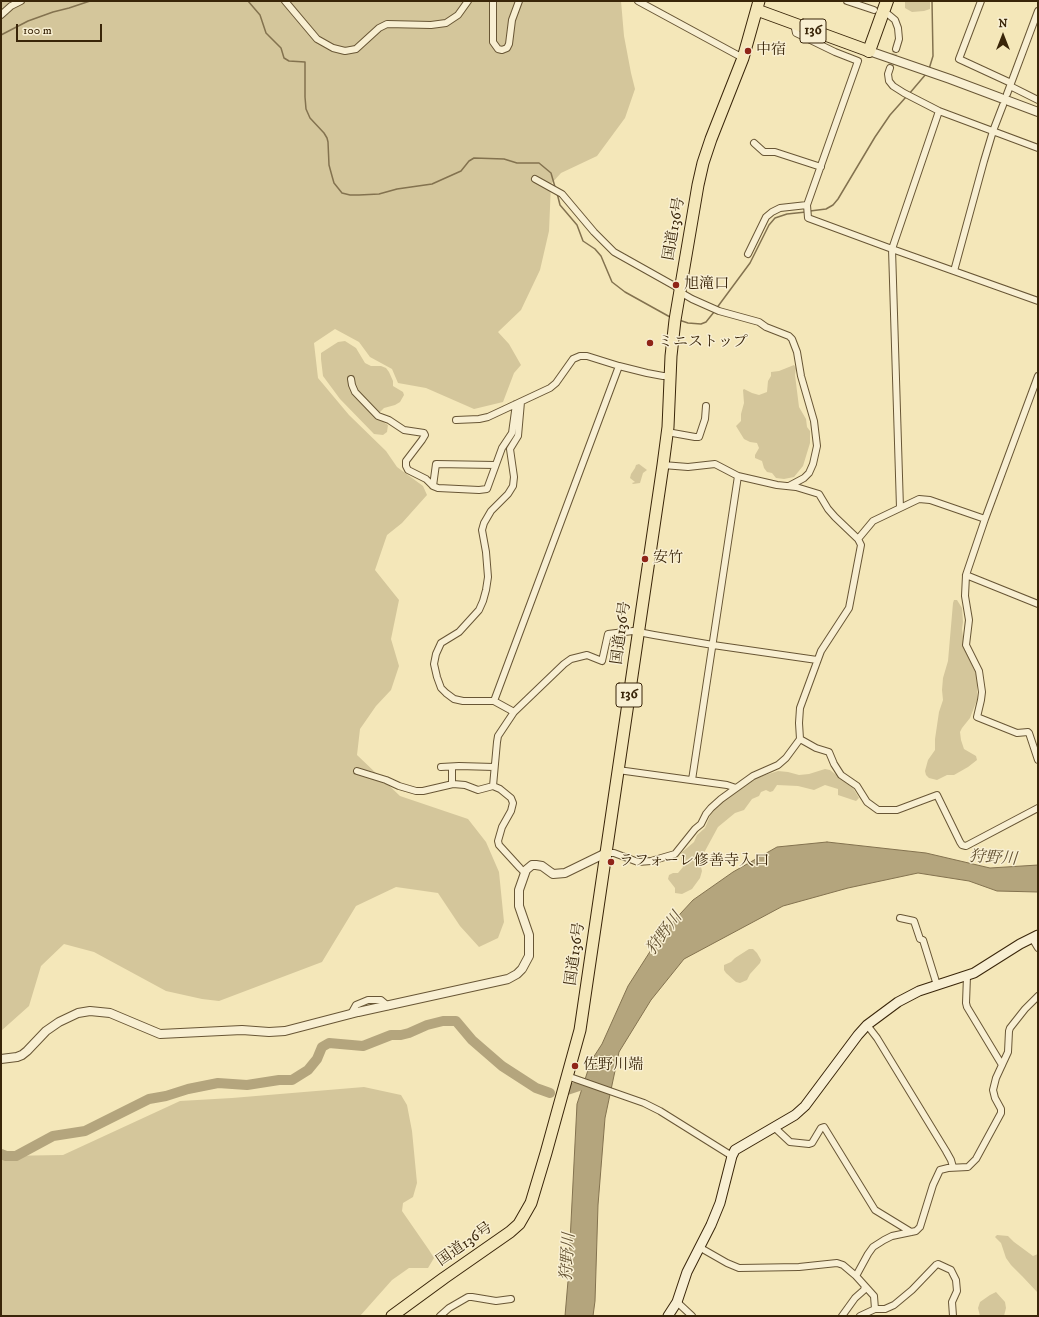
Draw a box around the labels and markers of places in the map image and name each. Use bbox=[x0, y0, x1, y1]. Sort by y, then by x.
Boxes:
place label: 中宿 bbox=[756, 42, 786, 60]
marker: 中宿 bbox=[743, 46, 753, 56]
place label: 旭滝口 bbox=[684, 276, 729, 294]
marker: 旭滝口 bbox=[671, 280, 681, 290]
place label: ミニストップ bbox=[658, 334, 748, 352]
marker: ミニストップ bbox=[645, 338, 655, 348]
place label: 安竹 bbox=[653, 550, 683, 568]
marker: 安竹 bbox=[640, 554, 650, 564]
place label: ラフォーレ修善寺入口 bbox=[619, 853, 769, 871]
marker: ラフォーレ修善寺入口 bbox=[606, 857, 616, 867]
place label: 佐野川端 bbox=[583, 1057, 643, 1075]
marker: 佐野川端 bbox=[570, 1061, 580, 1071]

